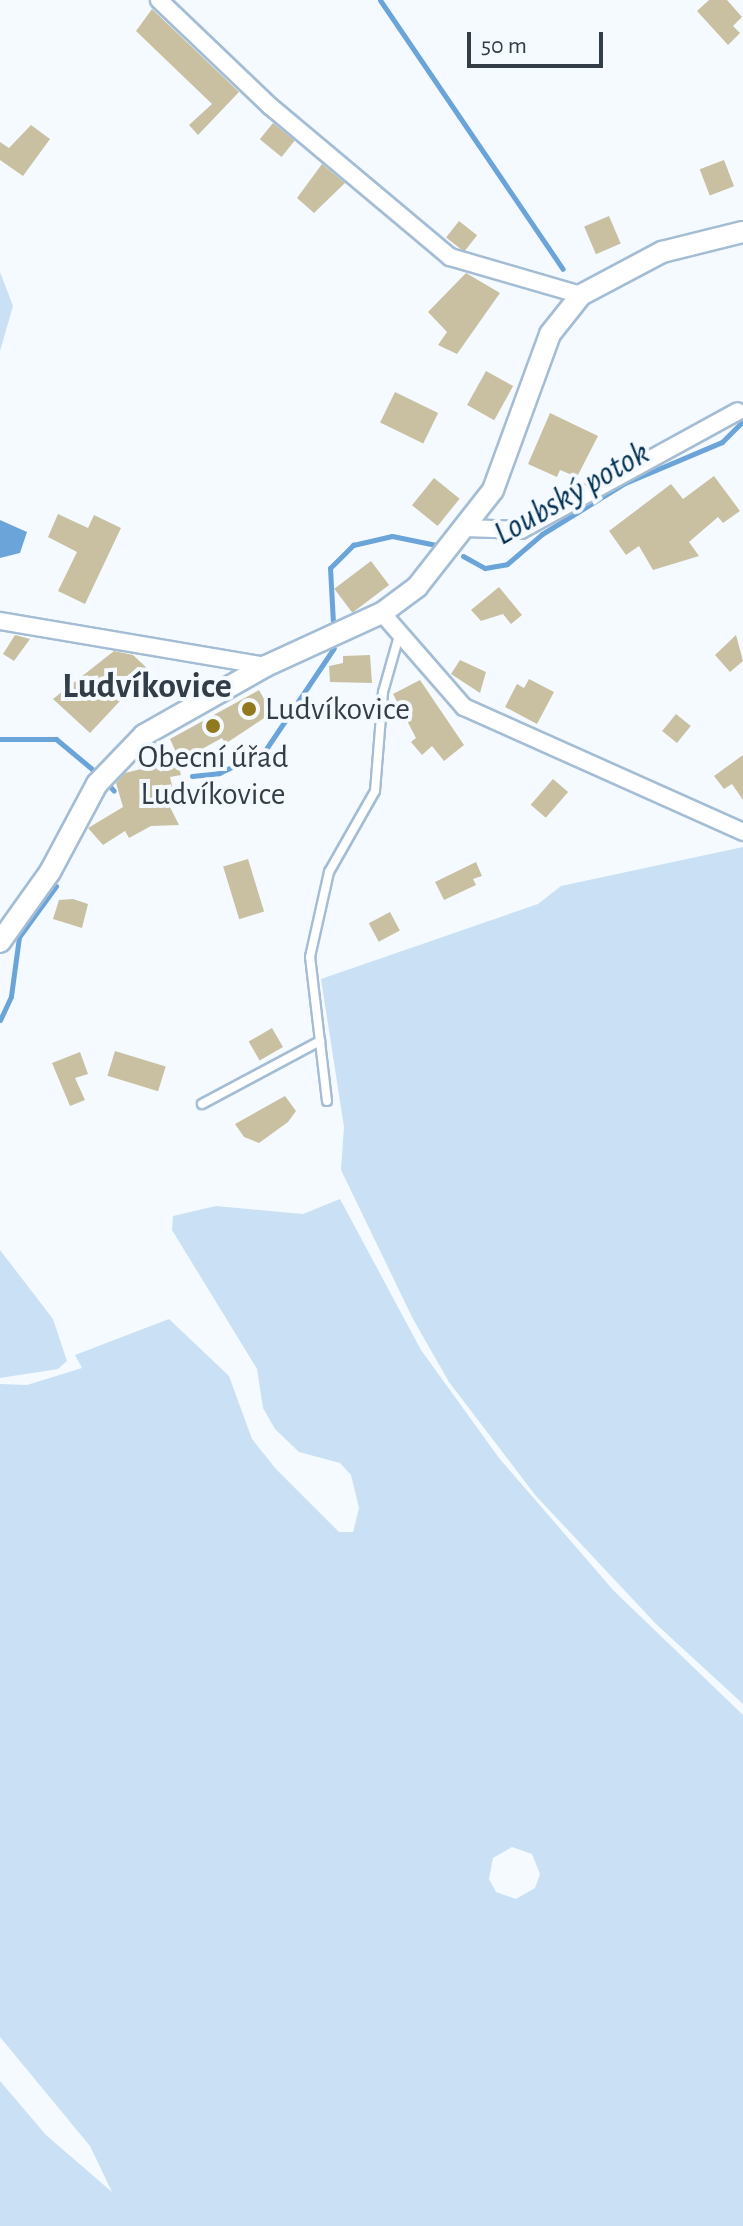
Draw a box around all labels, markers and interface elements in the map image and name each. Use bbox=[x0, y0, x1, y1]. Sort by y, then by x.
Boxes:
scale bar bbox=[471, 16, 607, 66]
text: 50 m bbox=[481, 34, 527, 58]
water label: Loubský potok bbox=[487, 433, 657, 555]
district label: Ludvíkovice bbox=[62, 665, 232, 709]
place label: Ludvíkovice bbox=[265, 690, 410, 728]
marker: Ludvíkovice bbox=[240, 700, 258, 718]
marker: Obecní úřad Ludvíkovice bbox=[204, 717, 222, 735]
place label: Obecní úřad Ludvíkovice bbox=[138, 739, 288, 814]

